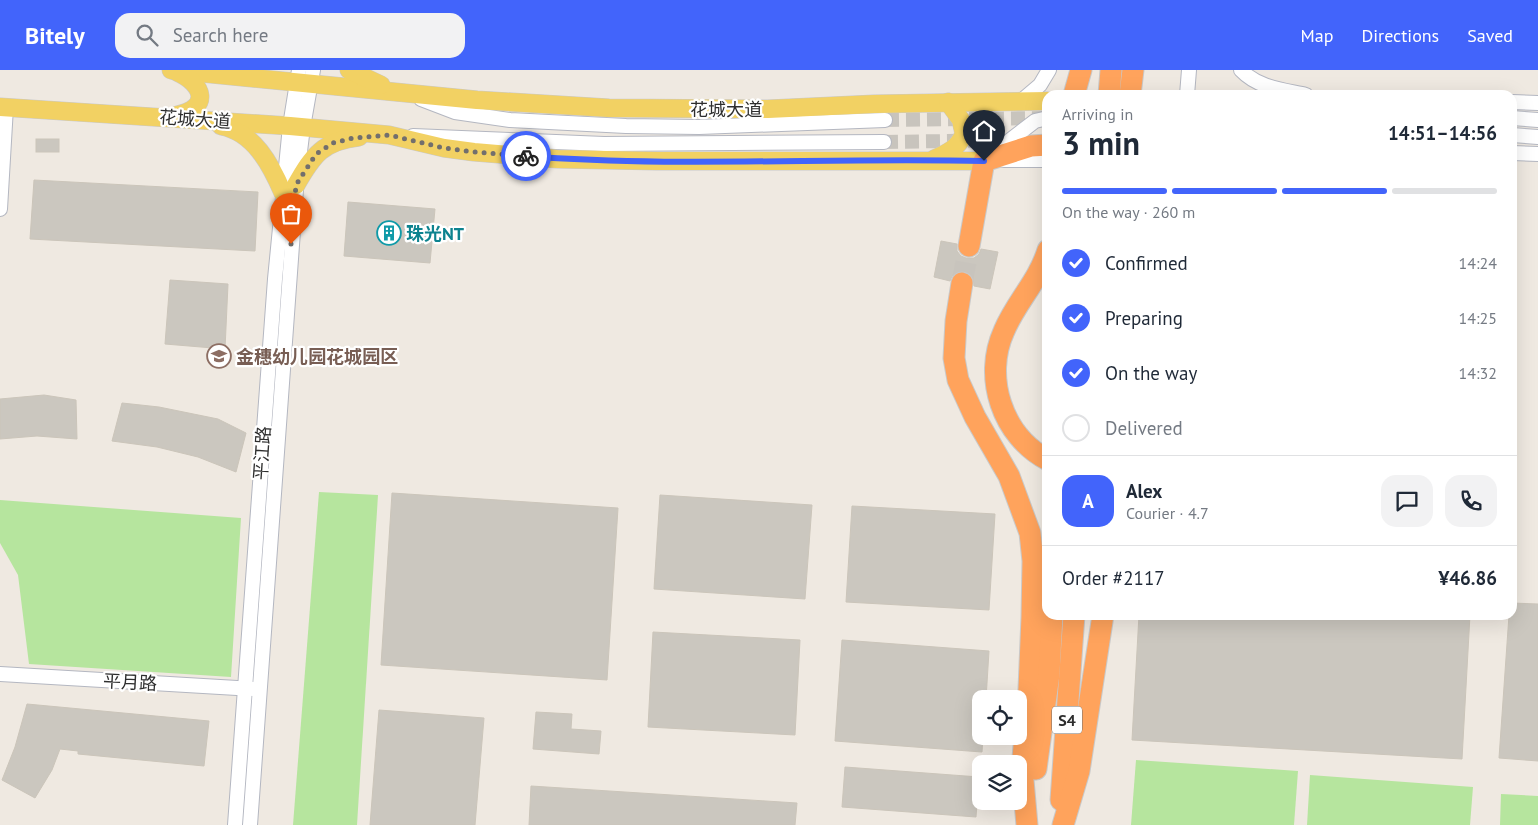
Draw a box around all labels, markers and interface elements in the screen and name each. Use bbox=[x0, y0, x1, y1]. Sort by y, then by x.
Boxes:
search box bbox=[115, 13, 465, 58]
text: Bitely bbox=[25, 20, 85, 51]
icon: search bbox=[133, 21, 161, 49]
text: Search here bbox=[173, 23, 268, 47]
text: Map bbox=[1301, 24, 1333, 47]
text: Directions bbox=[1361, 24, 1439, 47]
text: Saved bbox=[1467, 24, 1513, 47]
street label: 花城大道 bbox=[690, 98, 762, 121]
text: Arriving in bbox=[1062, 104, 1133, 124]
street label: 花城大道 bbox=[158, 105, 232, 133]
pin bbox=[963, 110, 1005, 161]
icon: home bbox=[970, 117, 998, 145]
text: 14:51–14:56 bbox=[1388, 121, 1497, 145]
text: 3 min bbox=[1062, 122, 1140, 164]
courier bbox=[501, 131, 551, 181]
icon: bike bbox=[512, 142, 540, 170]
pin bbox=[270, 193, 312, 244]
icon: bag bbox=[277, 200, 305, 228]
text: On the way · 260 m bbox=[1062, 202, 1195, 222]
building icon: 珠光NT bbox=[376, 220, 402, 246]
place label: 珠光NT bbox=[406, 222, 465, 245]
icon: check bbox=[1062, 249, 1090, 277]
text: Confirmed bbox=[1105, 251, 1188, 275]
text: 14:24 bbox=[1459, 253, 1497, 273]
icon: check bbox=[1062, 304, 1090, 332]
text: Preparing bbox=[1105, 306, 1183, 330]
text: 14:25 bbox=[1459, 308, 1497, 328]
school or university icon: 金穗幼儿园花城园区 bbox=[206, 343, 232, 369]
place label: 金穗幼儿园花城园区 bbox=[236, 345, 398, 368]
icon: check bbox=[1062, 359, 1090, 387]
text: On the way bbox=[1105, 361, 1197, 385]
text: 14:32 bbox=[1459, 363, 1497, 383]
text: Delivered bbox=[1105, 416, 1183, 440]
street label: 平江路 bbox=[249, 425, 275, 481]
button: chat bbox=[1381, 475, 1433, 527]
button: phone bbox=[1445, 475, 1497, 527]
text: Alex bbox=[1126, 479, 1162, 503]
text: A bbox=[1082, 489, 1094, 513]
text: Courier · 4.7 bbox=[1126, 503, 1209, 523]
text: Order #2117 bbox=[1062, 566, 1165, 590]
text: ¥46.86 bbox=[1438, 566, 1497, 590]
street label: 平月路 bbox=[102, 669, 158, 695]
map controls bbox=[972, 690, 1027, 810]
button: locate bbox=[972, 690, 1027, 745]
road number: S4 bbox=[1052, 706, 1082, 734]
button: layers bbox=[972, 755, 1027, 810]

